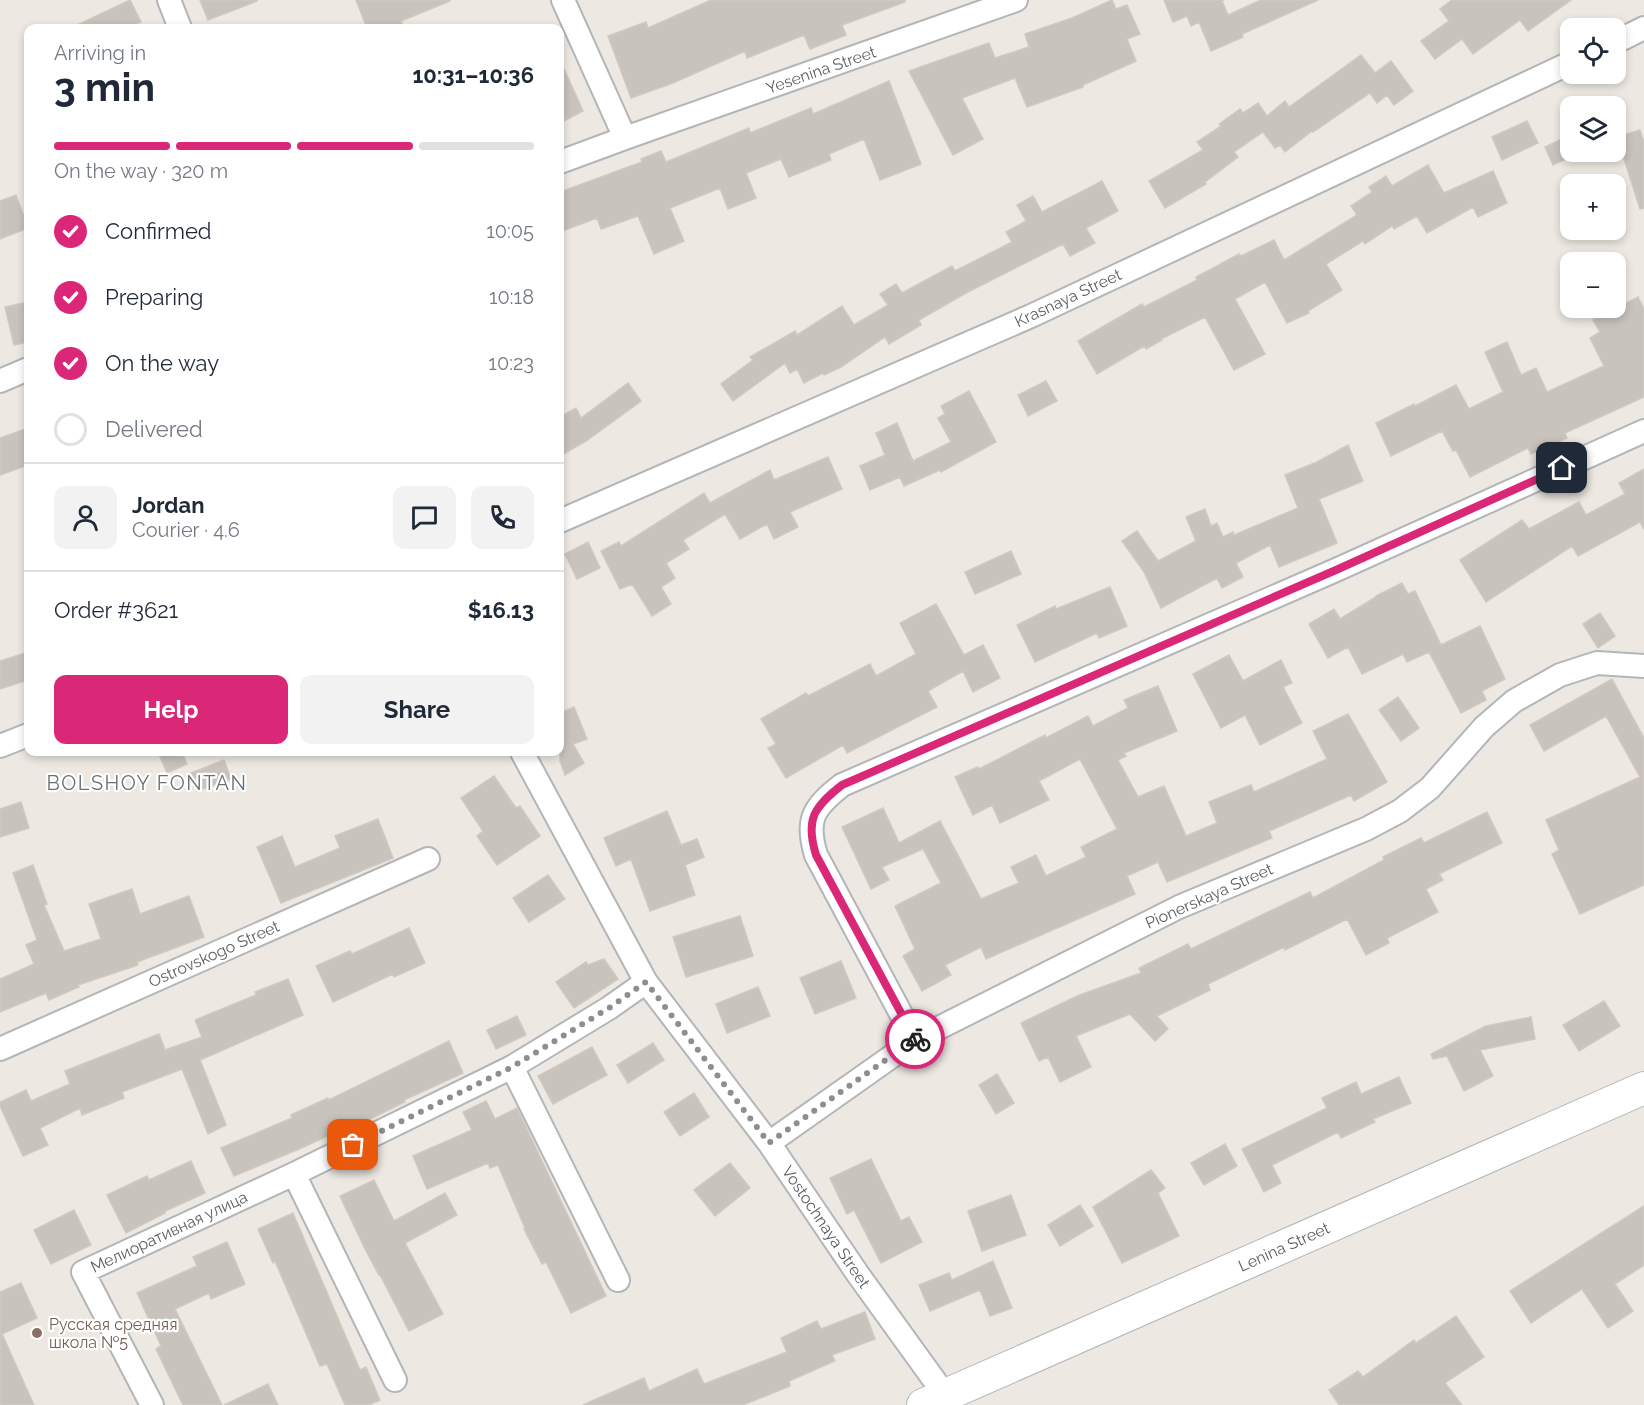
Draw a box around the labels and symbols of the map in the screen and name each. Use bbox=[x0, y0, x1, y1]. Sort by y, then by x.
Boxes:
street label: Yesenina Street bbox=[764, 42, 879, 98]
street label: Krasnaya Street bbox=[1012, 265, 1125, 331]
pin bbox=[1536, 442, 1587, 493]
district label: BOLSHOY FONTAN bbox=[46, 771, 248, 795]
street label: Pionerskaya Street bbox=[1142, 859, 1276, 933]
street label: Ostrovskogo Street bbox=[146, 916, 283, 991]
courier bbox=[885, 1009, 945, 1069]
pin bbox=[327, 1119, 378, 1170]
street label: Vostochnaya Street bbox=[778, 1162, 874, 1292]
street label: Мелиоративная улица bbox=[88, 1187, 250, 1277]
street label: Lenina Street bbox=[1235, 1218, 1333, 1276]
place label: Русская средняя школа №5 bbox=[49, 1315, 177, 1352]
marker: Русская средняя школа №5 bbox=[30, 1326, 44, 1340]

